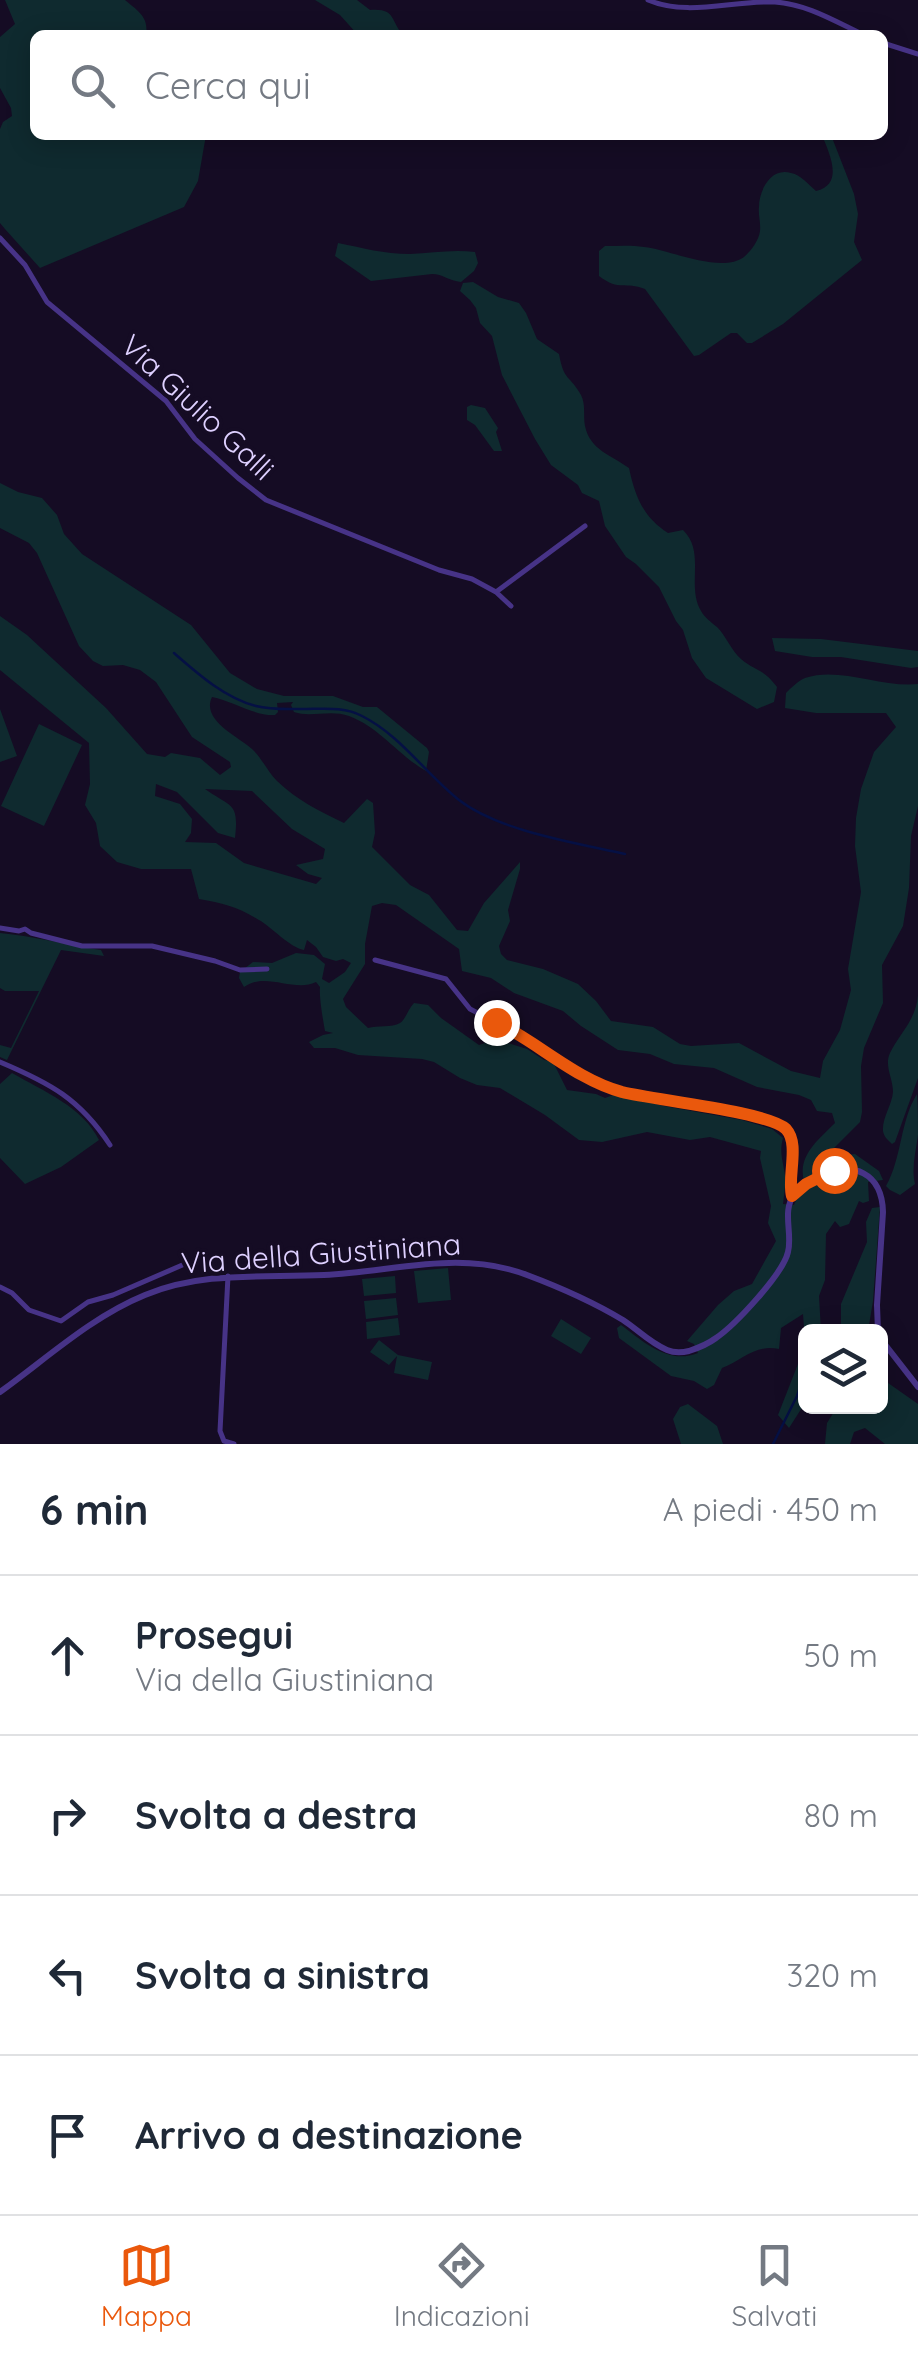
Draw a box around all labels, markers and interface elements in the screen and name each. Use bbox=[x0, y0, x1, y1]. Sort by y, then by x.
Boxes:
search box bbox=[30, 30, 888, 140]
icon: search bbox=[65, 58, 120, 113]
text: Cerca qui bbox=[145, 61, 311, 109]
street label: Via Giulio Galli bbox=[113, 326, 283, 488]
route end bbox=[474, 1000, 520, 1046]
route start bbox=[812, 1148, 858, 1194]
street label: Via della Giustiniana bbox=[180, 1224, 462, 1282]
map controls bbox=[798, 1324, 888, 1414]
button: layers bbox=[798, 1324, 888, 1414]
text: 6 min bbox=[40, 1483, 149, 1536]
text: A piedi · 450 m bbox=[663, 1489, 878, 1529]
text: Prosegui bbox=[135, 1611, 293, 1659]
icon: ahead bbox=[40, 1628, 95, 1683]
text: 50 m bbox=[804, 1635, 878, 1675]
text: Via della Giustiniana bbox=[135, 1659, 434, 1699]
icon: right bbox=[40, 1788, 95, 1843]
text: Svolta a destra bbox=[135, 1791, 417, 1839]
text: 80 m bbox=[804, 1795, 878, 1835]
icon: left bbox=[40, 1948, 95, 2003]
text: Svolta a sinistra bbox=[135, 1951, 430, 1999]
text: 320 m bbox=[787, 1955, 878, 1995]
icon: arrive bbox=[40, 2108, 95, 2163]
text: Arrivo a destinazione bbox=[135, 2111, 523, 2159]
tab: Mappa bbox=[101, 2238, 192, 2333]
tab: Indicazioni bbox=[394, 2238, 530, 2333]
tab: Salvati bbox=[731, 2238, 817, 2333]

